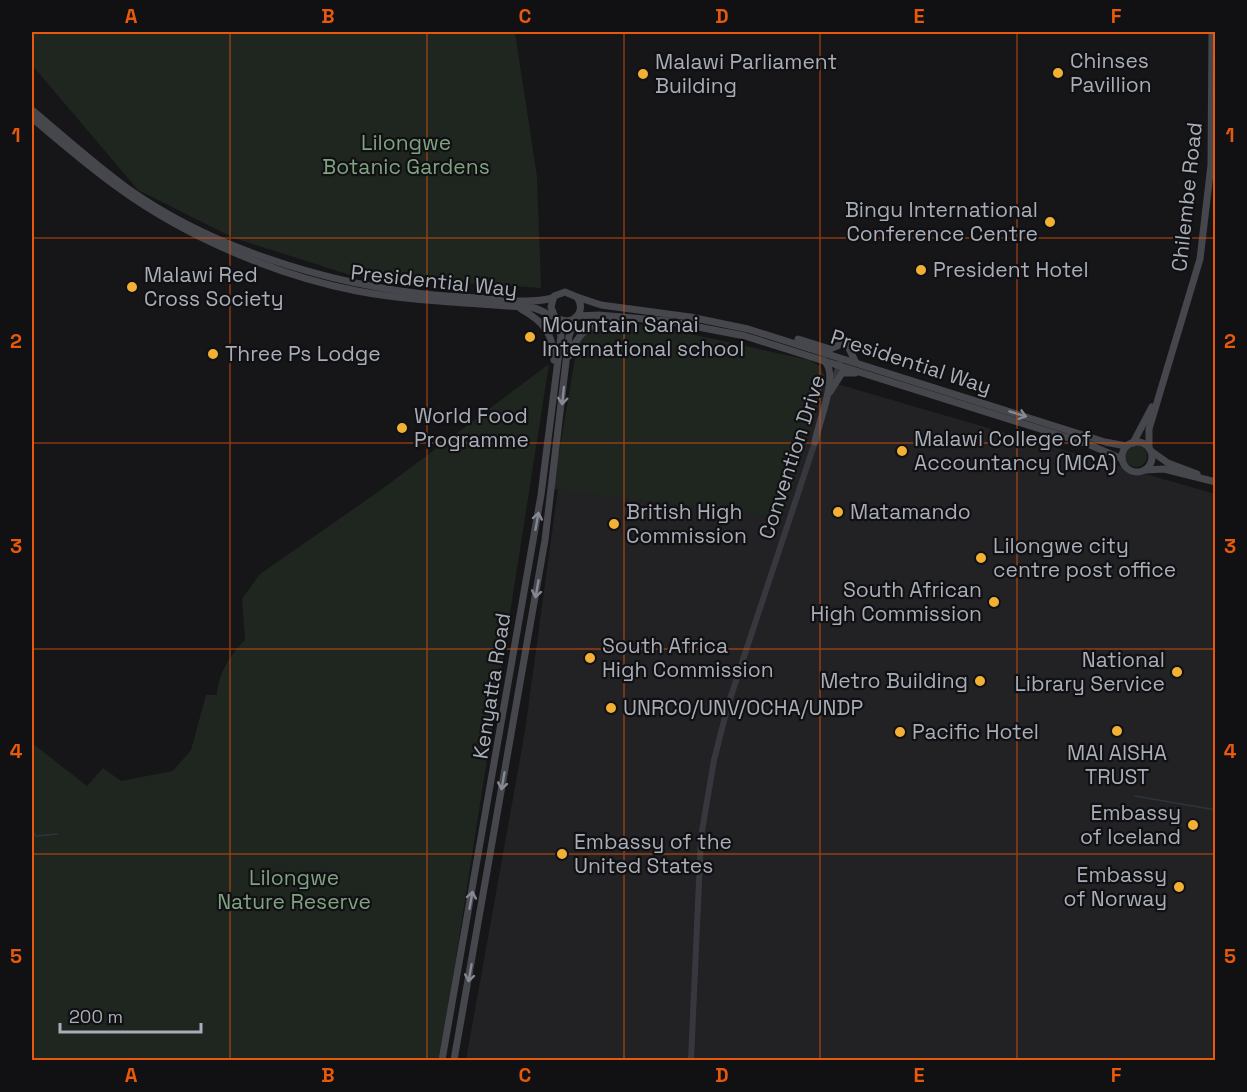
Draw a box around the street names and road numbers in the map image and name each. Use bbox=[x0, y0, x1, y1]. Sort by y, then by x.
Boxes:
street label: Chilembe Road bbox=[1165, 121, 1208, 273]
street label: Presidential Way bbox=[349, 258, 519, 303]
street label: Presidential Way bbox=[827, 323, 995, 400]
street label: Convention Drive bbox=[752, 371, 831, 542]
street label: Kenyatta Road bbox=[467, 611, 516, 761]

